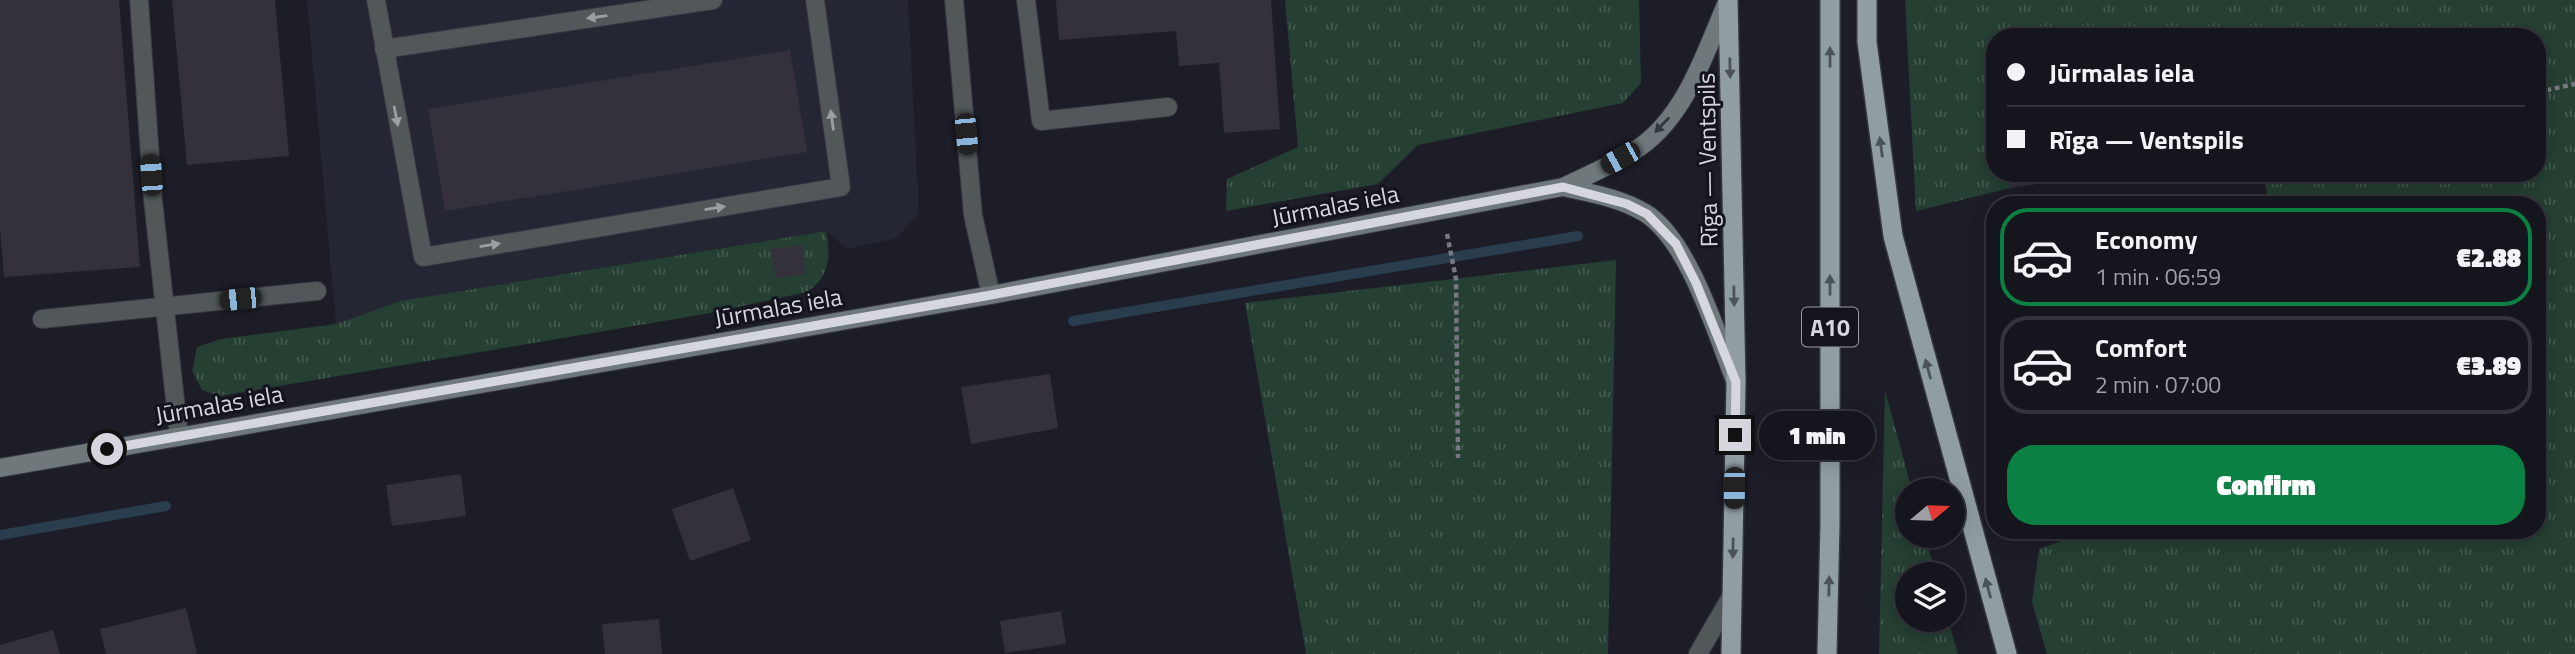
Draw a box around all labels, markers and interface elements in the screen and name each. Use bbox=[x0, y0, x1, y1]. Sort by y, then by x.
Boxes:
one-way arrow bbox=[586, 12, 608, 23]
one-way arrow bbox=[1824, 46, 1836, 68]
text: Jūrmalas iela bbox=[2049, 53, 2195, 92]
one-way arrow bbox=[1724, 57, 1735, 79]
street label: Rīga — Ventspils bbox=[1687, 72, 1727, 248]
one-way arrow bbox=[391, 105, 402, 127]
one-way arrow bbox=[826, 109, 837, 131]
car bbox=[954, 112, 979, 156]
one-way arrow bbox=[1654, 116, 1671, 133]
text: Rīga — Ventspils bbox=[2049, 120, 2244, 159]
one-way arrow bbox=[1876, 136, 1887, 158]
car bbox=[1597, 139, 1644, 177]
car bbox=[140, 153, 163, 197]
street label: Jūrmalas iela bbox=[1268, 175, 1402, 235]
one-way arrow bbox=[704, 202, 726, 213]
text: Economy bbox=[2095, 220, 2197, 259]
icon: car bbox=[2011, 226, 2074, 289]
text: €2.88 bbox=[2456, 238, 2521, 277]
one-way arrow bbox=[479, 239, 501, 250]
text: 1 min · 06:59 bbox=[2095, 259, 2221, 294]
one-way arrow bbox=[1824, 274, 1836, 296]
street label: Jūrmalas iela bbox=[711, 278, 845, 336]
one-way arrow bbox=[1728, 285, 1740, 307]
car bbox=[219, 286, 262, 312]
road number: A10 bbox=[1802, 308, 1858, 346]
text: Comfort bbox=[2095, 328, 2187, 367]
icon: car bbox=[2011, 334, 2074, 397]
text: €3.89 bbox=[2456, 346, 2521, 385]
one-way arrow bbox=[1922, 358, 1932, 379]
text: 2 min · 07:00 bbox=[2095, 367, 2221, 402]
street label: Jūrmalas iela bbox=[152, 375, 286, 433]
callout: 1 min bbox=[1760, 410, 1875, 460]
text: 1 min bbox=[1788, 418, 1846, 453]
route end bbox=[1719, 419, 1751, 451]
route start bbox=[91, 433, 123, 465]
button: Confirm bbox=[2007, 445, 2525, 525]
car bbox=[1724, 467, 1745, 509]
north arrow bbox=[1895, 478, 1965, 548]
map controls bbox=[1895, 478, 1965, 632]
one-way arrow bbox=[1727, 537, 1739, 559]
button: layers bbox=[1895, 562, 1965, 632]
one-way arrow bbox=[1823, 575, 1835, 597]
one-way arrow bbox=[1983, 577, 1993, 598]

